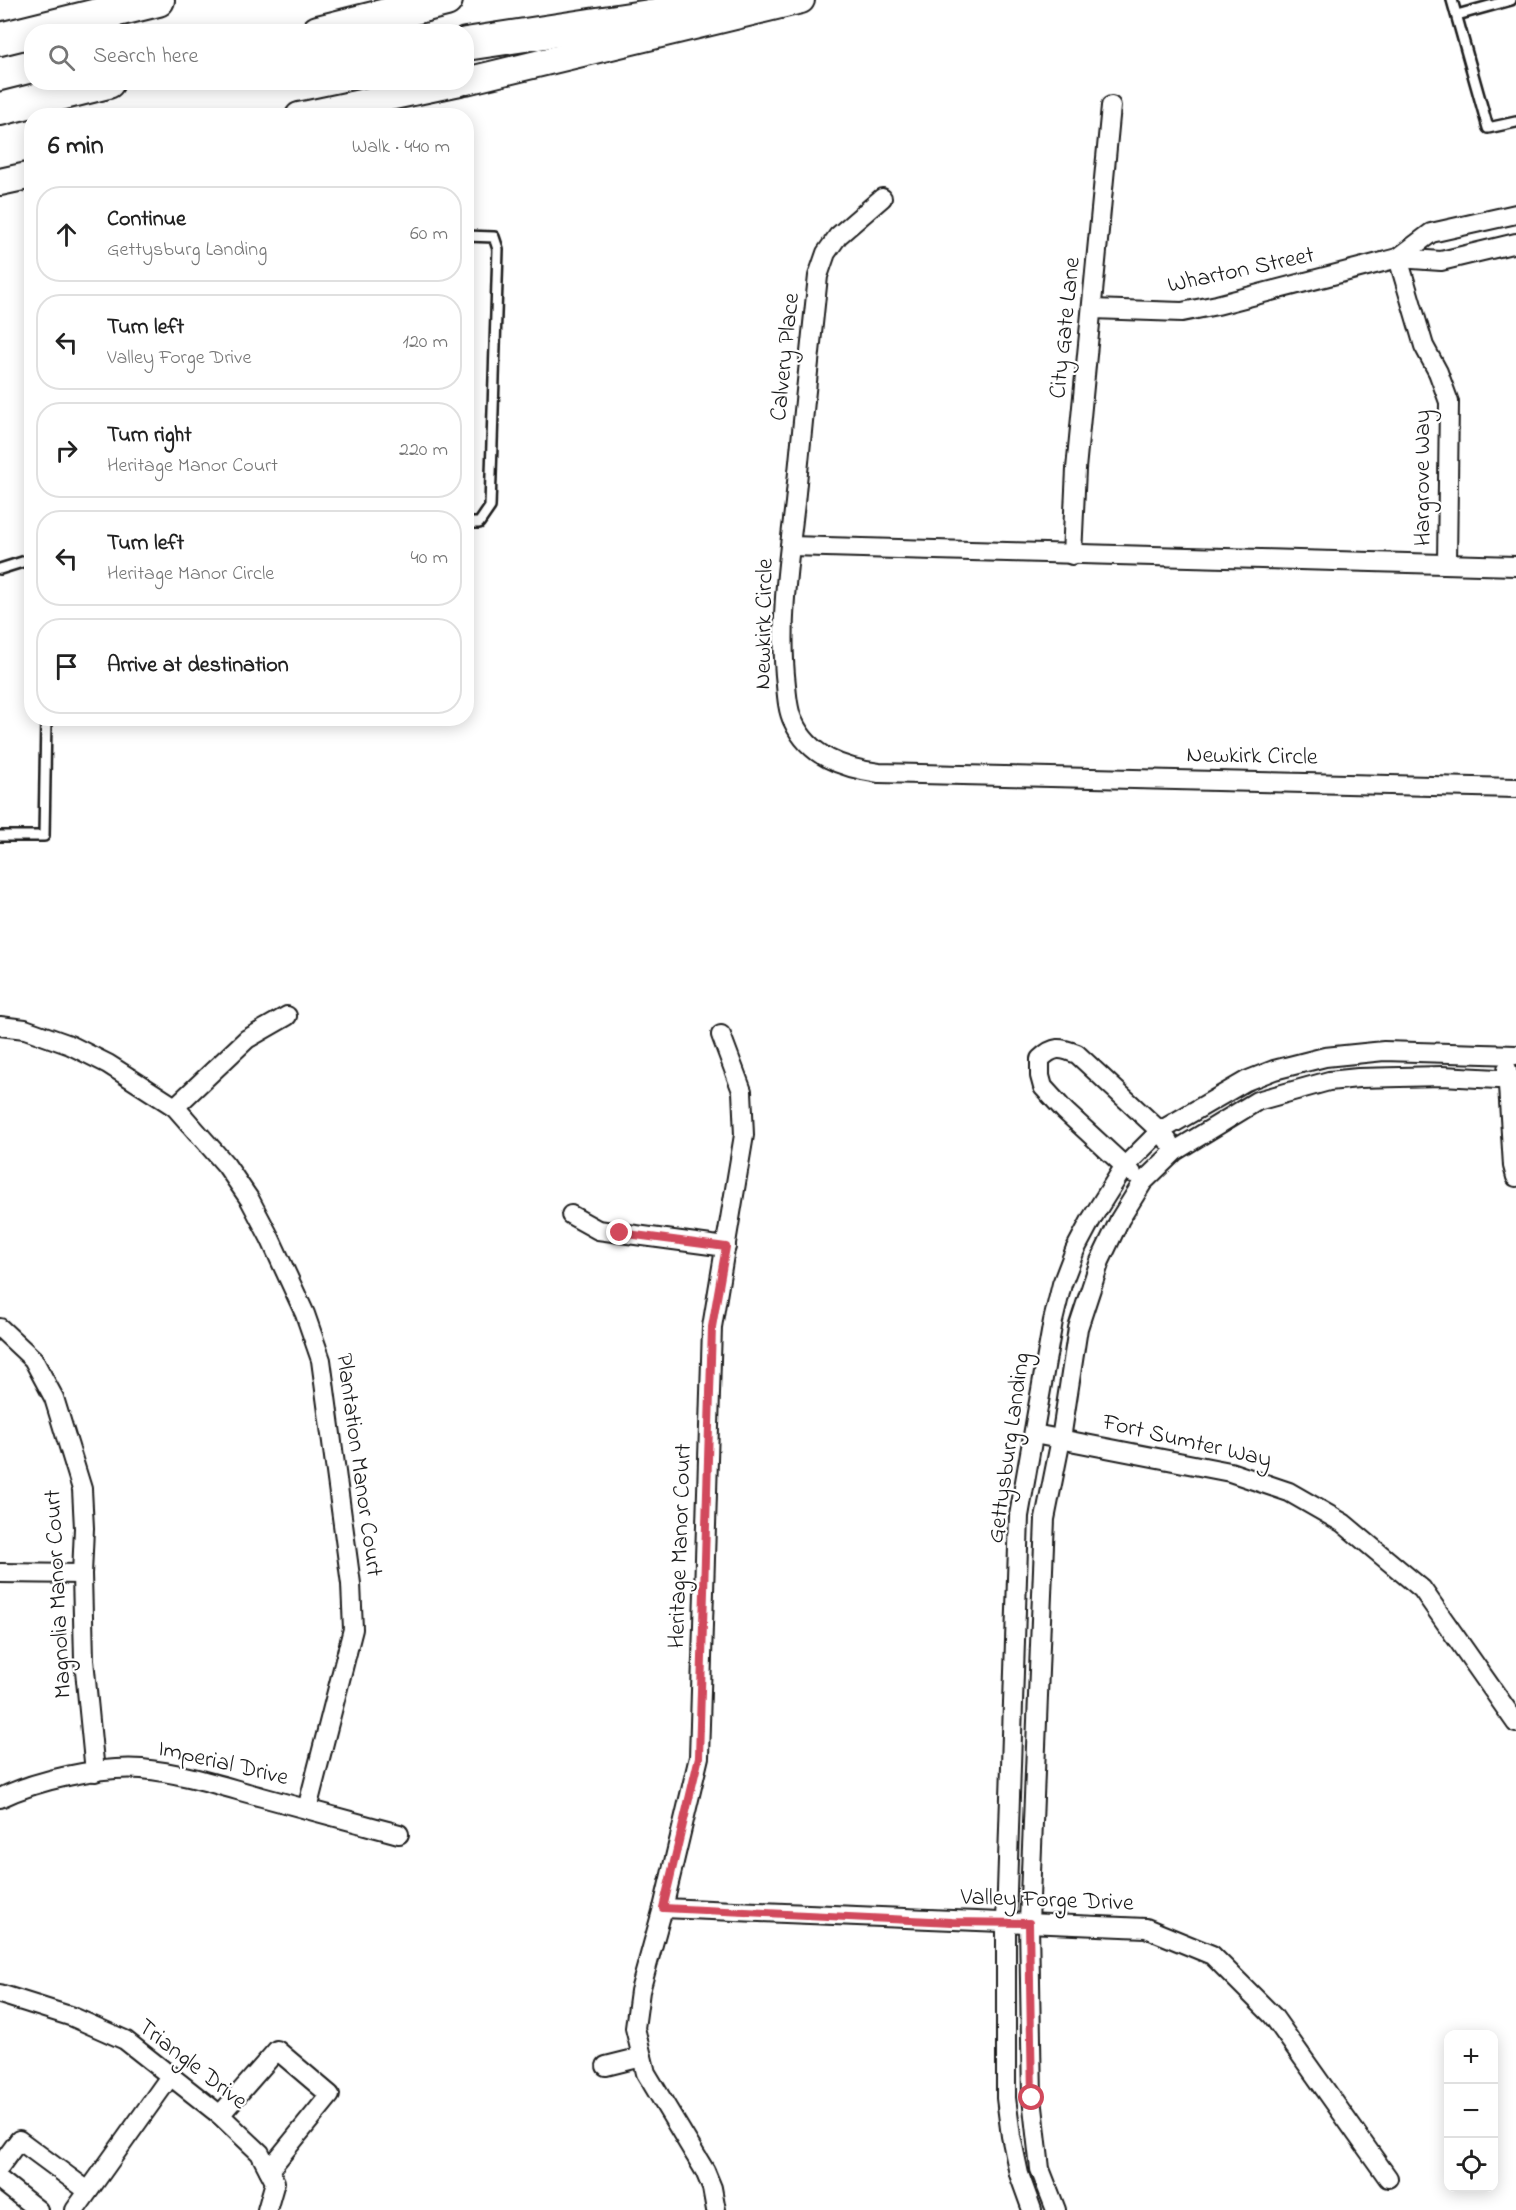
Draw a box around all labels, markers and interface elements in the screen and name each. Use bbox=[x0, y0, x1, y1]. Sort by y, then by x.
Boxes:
search box bbox=[24, 24, 474, 90]
icon: search bbox=[45, 41, 78, 74]
text: Search here bbox=[93, 41, 198, 73]
text: 6 min bbox=[48, 128, 104, 166]
text: Walk · 440 m bbox=[352, 133, 450, 162]
text: Continue bbox=[107, 204, 186, 236]
icon: ahead bbox=[50, 218, 83, 251]
text: 60 m bbox=[410, 220, 448, 249]
text: Gettysburg Landing bbox=[107, 236, 267, 265]
street label: Wharton Street bbox=[1164, 238, 1318, 304]
street label: City Gate Lane bbox=[1041, 255, 1092, 401]
street label: Calvery Place bbox=[762, 291, 811, 423]
text: Turn left bbox=[107, 312, 184, 344]
icon: left bbox=[50, 326, 83, 359]
text: 120 m bbox=[403, 328, 448, 357]
text: Valley Forge Drive bbox=[107, 344, 251, 373]
street label: Hargrove Way bbox=[1406, 410, 1442, 546]
text: Turn right bbox=[107, 420, 192, 452]
icon: right bbox=[50, 434, 83, 467]
text: 220 m bbox=[399, 436, 448, 465]
text: Heritage Manor Court bbox=[107, 452, 278, 481]
text: Turn left bbox=[107, 528, 184, 560]
icon: left bbox=[50, 542, 83, 575]
text: 40 m bbox=[411, 544, 448, 573]
street label: Newkirk Circle bbox=[746, 558, 784, 690]
text: Heritage Manor Circle bbox=[107, 560, 274, 589]
icon: arrive bbox=[50, 650, 83, 683]
text: Arrive at destination bbox=[107, 650, 289, 682]
street label: Newkirk Circle bbox=[1186, 738, 1318, 776]
route end bbox=[606, 1219, 632, 1245]
street label: Gettysburg Landing bbox=[979, 1350, 1042, 1546]
street label: Plantation Manor Court bbox=[325, 1351, 391, 1579]
street label: Fort Sumter Way bbox=[1098, 1405, 1275, 1479]
street label: Heritage Manor Court bbox=[660, 1443, 702, 1649]
street label: Magnolia Manor Court bbox=[36, 1489, 82, 1699]
street label: Imperial Drive bbox=[154, 1732, 292, 1796]
street label: Valley Forge Drive bbox=[959, 1880, 1134, 1923]
street label: Triangle Drive bbox=[130, 2011, 255, 2119]
map controls bbox=[1444, 2030, 1498, 2192]
button: + bbox=[1444, 2030, 1498, 2084]
route start bbox=[1018, 2084, 1044, 2110]
button: − bbox=[1444, 2084, 1498, 2138]
button: locate bbox=[1444, 2138, 1498, 2192]

